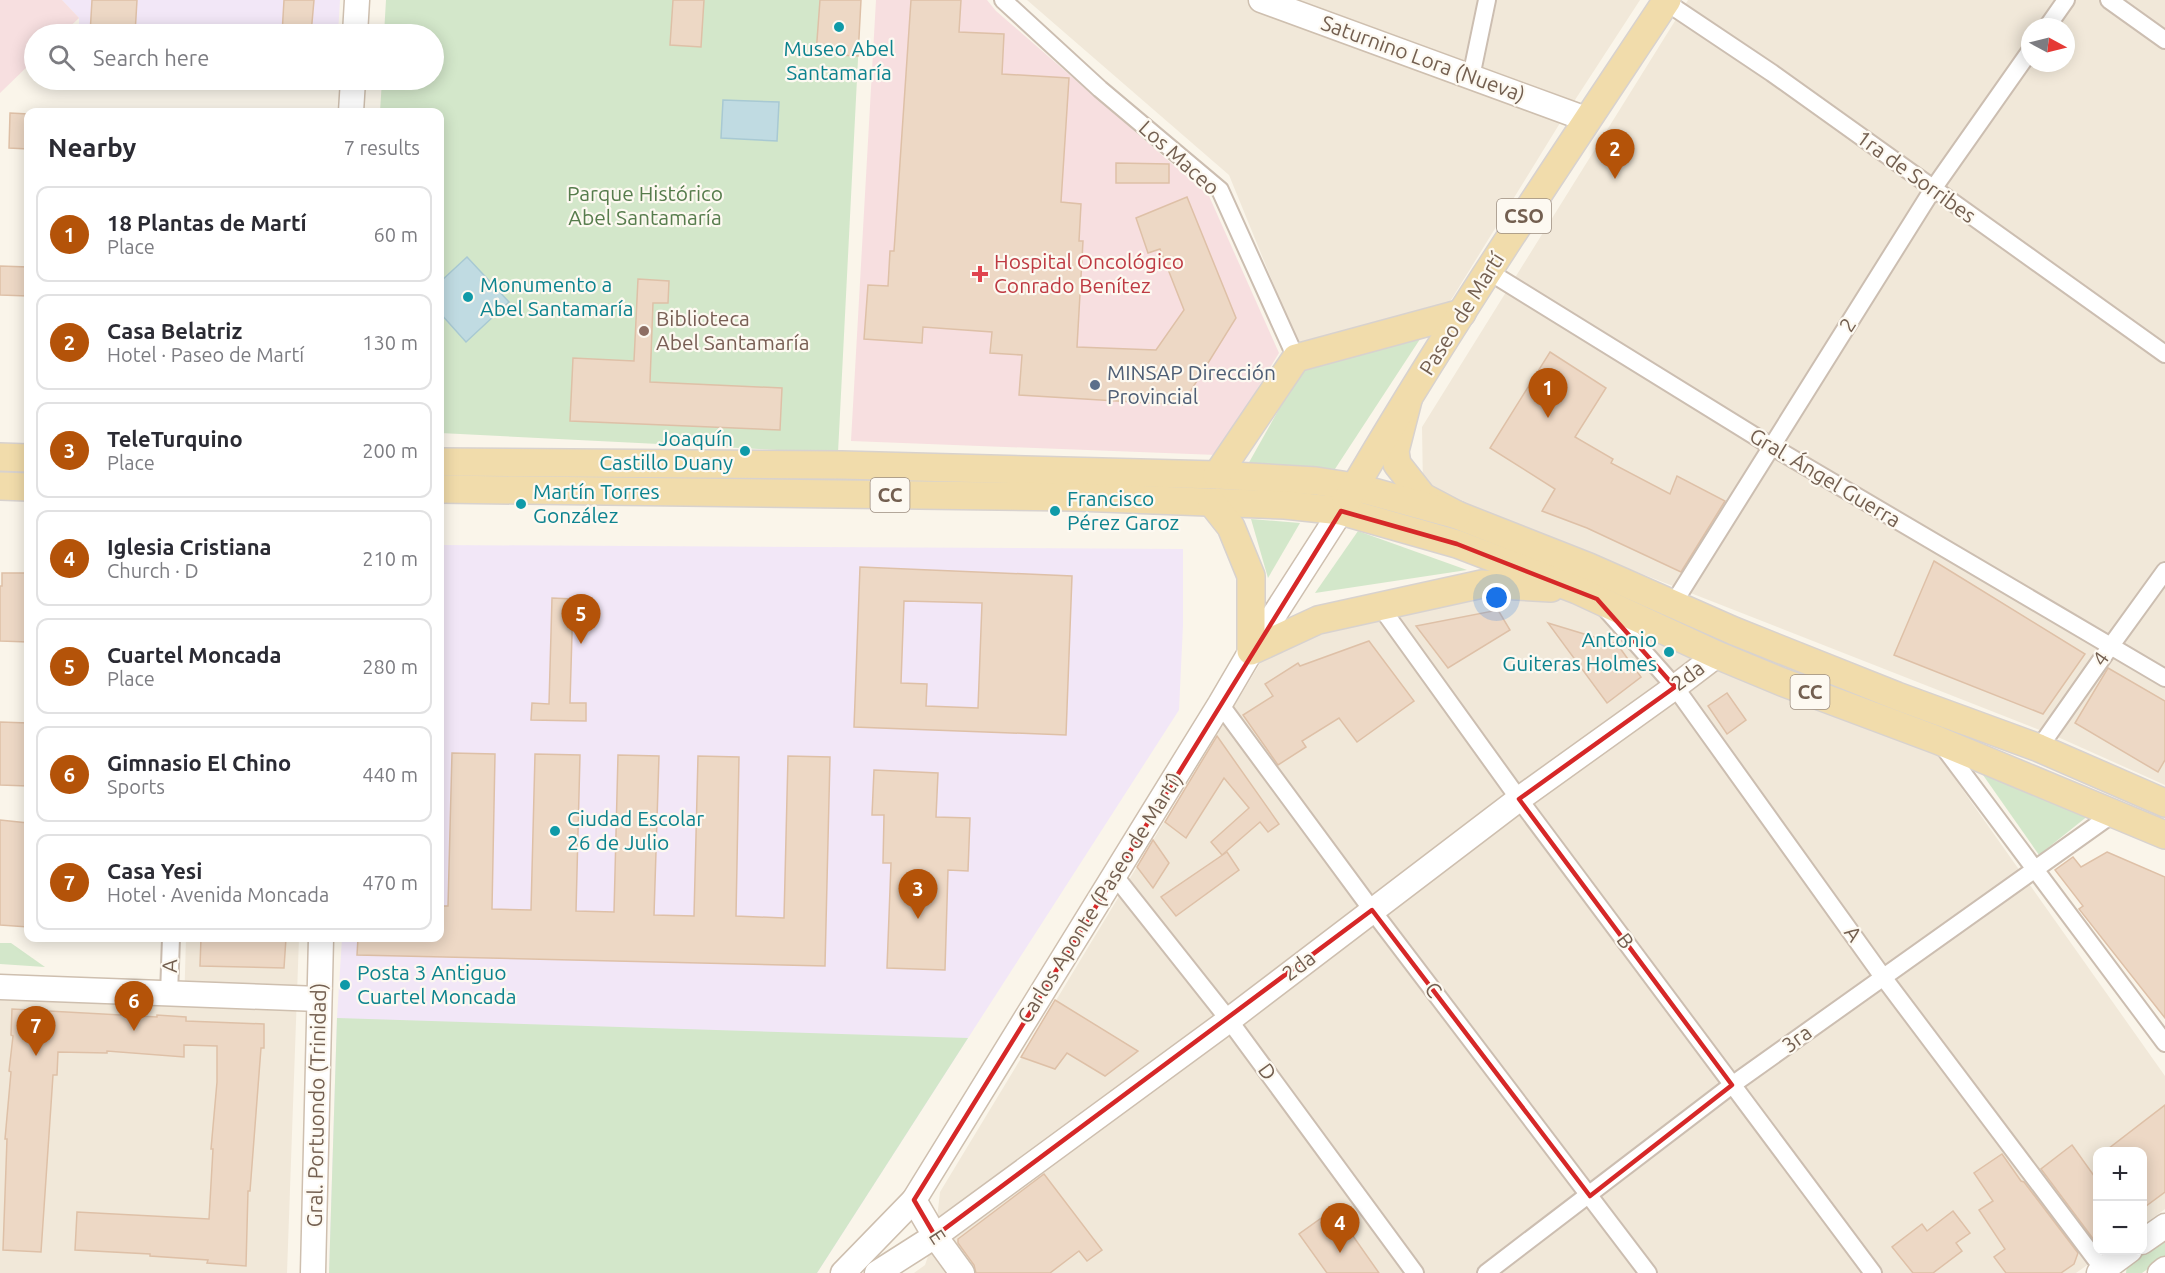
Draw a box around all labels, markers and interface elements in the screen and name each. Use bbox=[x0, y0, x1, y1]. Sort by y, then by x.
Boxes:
street label: Saturnino Lora (Nueva) bbox=[1318, 10, 1529, 106]
north arrow bbox=[2021, 18, 2075, 72]
marker: Museo Abel Santamaría bbox=[832, 20, 846, 34]
search box bbox=[24, 24, 444, 90]
place label: Museo Abel Santamaría bbox=[783, 36, 895, 84]
icon: search bbox=[45, 41, 78, 74]
text: Search here bbox=[93, 45, 209, 70]
street label: Los Maceo bbox=[1135, 115, 1225, 199]
street label: 1ra de Sorribes bbox=[1852, 125, 1981, 227]
pin: 2 bbox=[1596, 130, 1634, 179]
text: Nearby bbox=[48, 133, 136, 162]
text: 7 results bbox=[344, 136, 420, 159]
park label: Parque Histórico Abel Santamaría bbox=[567, 181, 723, 229]
road number: CSO bbox=[1497, 199, 1551, 233]
text: 18 Plantas de Martí bbox=[107, 210, 307, 235]
text: 1 bbox=[64, 223, 75, 246]
text: 60 m bbox=[374, 223, 418, 246]
text: Place bbox=[107, 235, 155, 258]
street label: Paseo de Martí bbox=[1414, 247, 1509, 379]
place label: Hospital Oncológico Conrado Benítez bbox=[994, 249, 1184, 297]
marker: Hospital Oncológico Conrado Benítez bbox=[971, 265, 989, 283]
place label: Monumento a Abel Santamaría bbox=[480, 272, 633, 320]
marker: Monumento a Abel Santamaría bbox=[461, 290, 475, 304]
place label: Biblioteca Abel Santamaría bbox=[656, 306, 809, 354]
street label: 2 bbox=[1834, 313, 1860, 336]
text: Casa Belatriz bbox=[107, 318, 242, 343]
marker: Biblioteca Abel Santamaría bbox=[637, 324, 651, 338]
text: 2 bbox=[64, 331, 75, 354]
text: 130 m bbox=[362, 331, 418, 354]
text: Hotel · Paseo de Martí bbox=[107, 343, 304, 366]
place label: MINSAP Dirección Provincial bbox=[1107, 360, 1276, 408]
pin: 1 bbox=[1528, 368, 1568, 418]
marker: MINSAP Dirección Provincial bbox=[1088, 378, 1102, 392]
street label: Gral. Ángel Guerra bbox=[1746, 423, 1905, 532]
text: TeleTurquino bbox=[107, 426, 243, 451]
place label: Joaquín Castillo Duany bbox=[599, 426, 733, 474]
text: 3 bbox=[64, 439, 75, 462]
text: 200 m bbox=[362, 439, 418, 462]
marker: Joaquín Castillo Duany bbox=[738, 444, 752, 458]
text: Place bbox=[107, 451, 155, 474]
road number: CC bbox=[870, 478, 910, 512]
place label: Martín Torres González bbox=[533, 479, 660, 527]
place label: Francisco Pérez Garoz bbox=[1067, 486, 1179, 534]
marker: Martín Torres González bbox=[514, 497, 528, 511]
marker: Francisco Pérez Garoz bbox=[1048, 504, 1062, 518]
text: Iglesia Cristiana bbox=[107, 534, 272, 559]
text: 4 bbox=[64, 547, 75, 570]
text: 210 m bbox=[362, 547, 418, 570]
text: Church · D bbox=[107, 559, 199, 582]
your location bbox=[1482, 583, 1511, 612]
pin: 5 bbox=[562, 594, 600, 644]
place label: Antonio Guiteras Holmes bbox=[1502, 627, 1657, 675]
text: Cuartel Moncada bbox=[107, 642, 281, 667]
marker: Antonio Guiteras Holmes bbox=[1662, 645, 1676, 659]
street label: 4 bbox=[2087, 647, 2113, 670]
text: 5 bbox=[64, 655, 75, 678]
text: 280 m bbox=[362, 655, 418, 678]
street label: 2da bbox=[1666, 655, 1709, 695]
text: Place bbox=[107, 667, 155, 690]
road number: CC bbox=[1790, 675, 1830, 709]
text: Gimnasio El Chino bbox=[107, 750, 291, 775]
text: 6 bbox=[64, 763, 75, 786]
text: 440 m bbox=[362, 763, 418, 786]
street label: Carlos Aponte (Paseo de Martí) bbox=[1012, 768, 1187, 1027]
text: Sports bbox=[107, 775, 165, 798]
place label: Ciudad Escolar 26 de Julio bbox=[567, 806, 704, 854]
marker: Ciudad Escolar 26 de Julio bbox=[548, 824, 562, 838]
text: Casa Yesi bbox=[107, 858, 202, 883]
pin: 3 bbox=[898, 870, 938, 919]
text: 7 bbox=[64, 871, 75, 894]
text: 470 m bbox=[362, 871, 418, 894]
text: Hotel · Avenida Moncada bbox=[107, 883, 329, 906]
street label: A bbox=[1840, 921, 1868, 946]
street label: B bbox=[1612, 928, 1639, 953]
street label: 2da bbox=[1277, 945, 1320, 985]
street label: A bbox=[157, 958, 181, 973]
place label: Posta 3 Antiguo Cuartel Moncada bbox=[357, 960, 517, 1008]
street label: C bbox=[1420, 977, 1447, 1002]
marker: Posta 3 Antiguo Cuartel Moncada bbox=[338, 978, 352, 992]
pin: 6 bbox=[114, 982, 154, 1031]
street label: Gral. Portuondo (Trinidad) bbox=[302, 982, 330, 1228]
pin: 7 bbox=[16, 1006, 56, 1056]
street label: 3ra bbox=[1777, 1019, 1816, 1057]
street label: D bbox=[1254, 1058, 1282, 1084]
map controls bbox=[2093, 1147, 2147, 1255]
button: + bbox=[2093, 1147, 2147, 1201]
button: − bbox=[2093, 1201, 2147, 1255]
pin: 4 bbox=[1320, 1204, 1360, 1253]
street label: E bbox=[925, 1225, 951, 1248]

